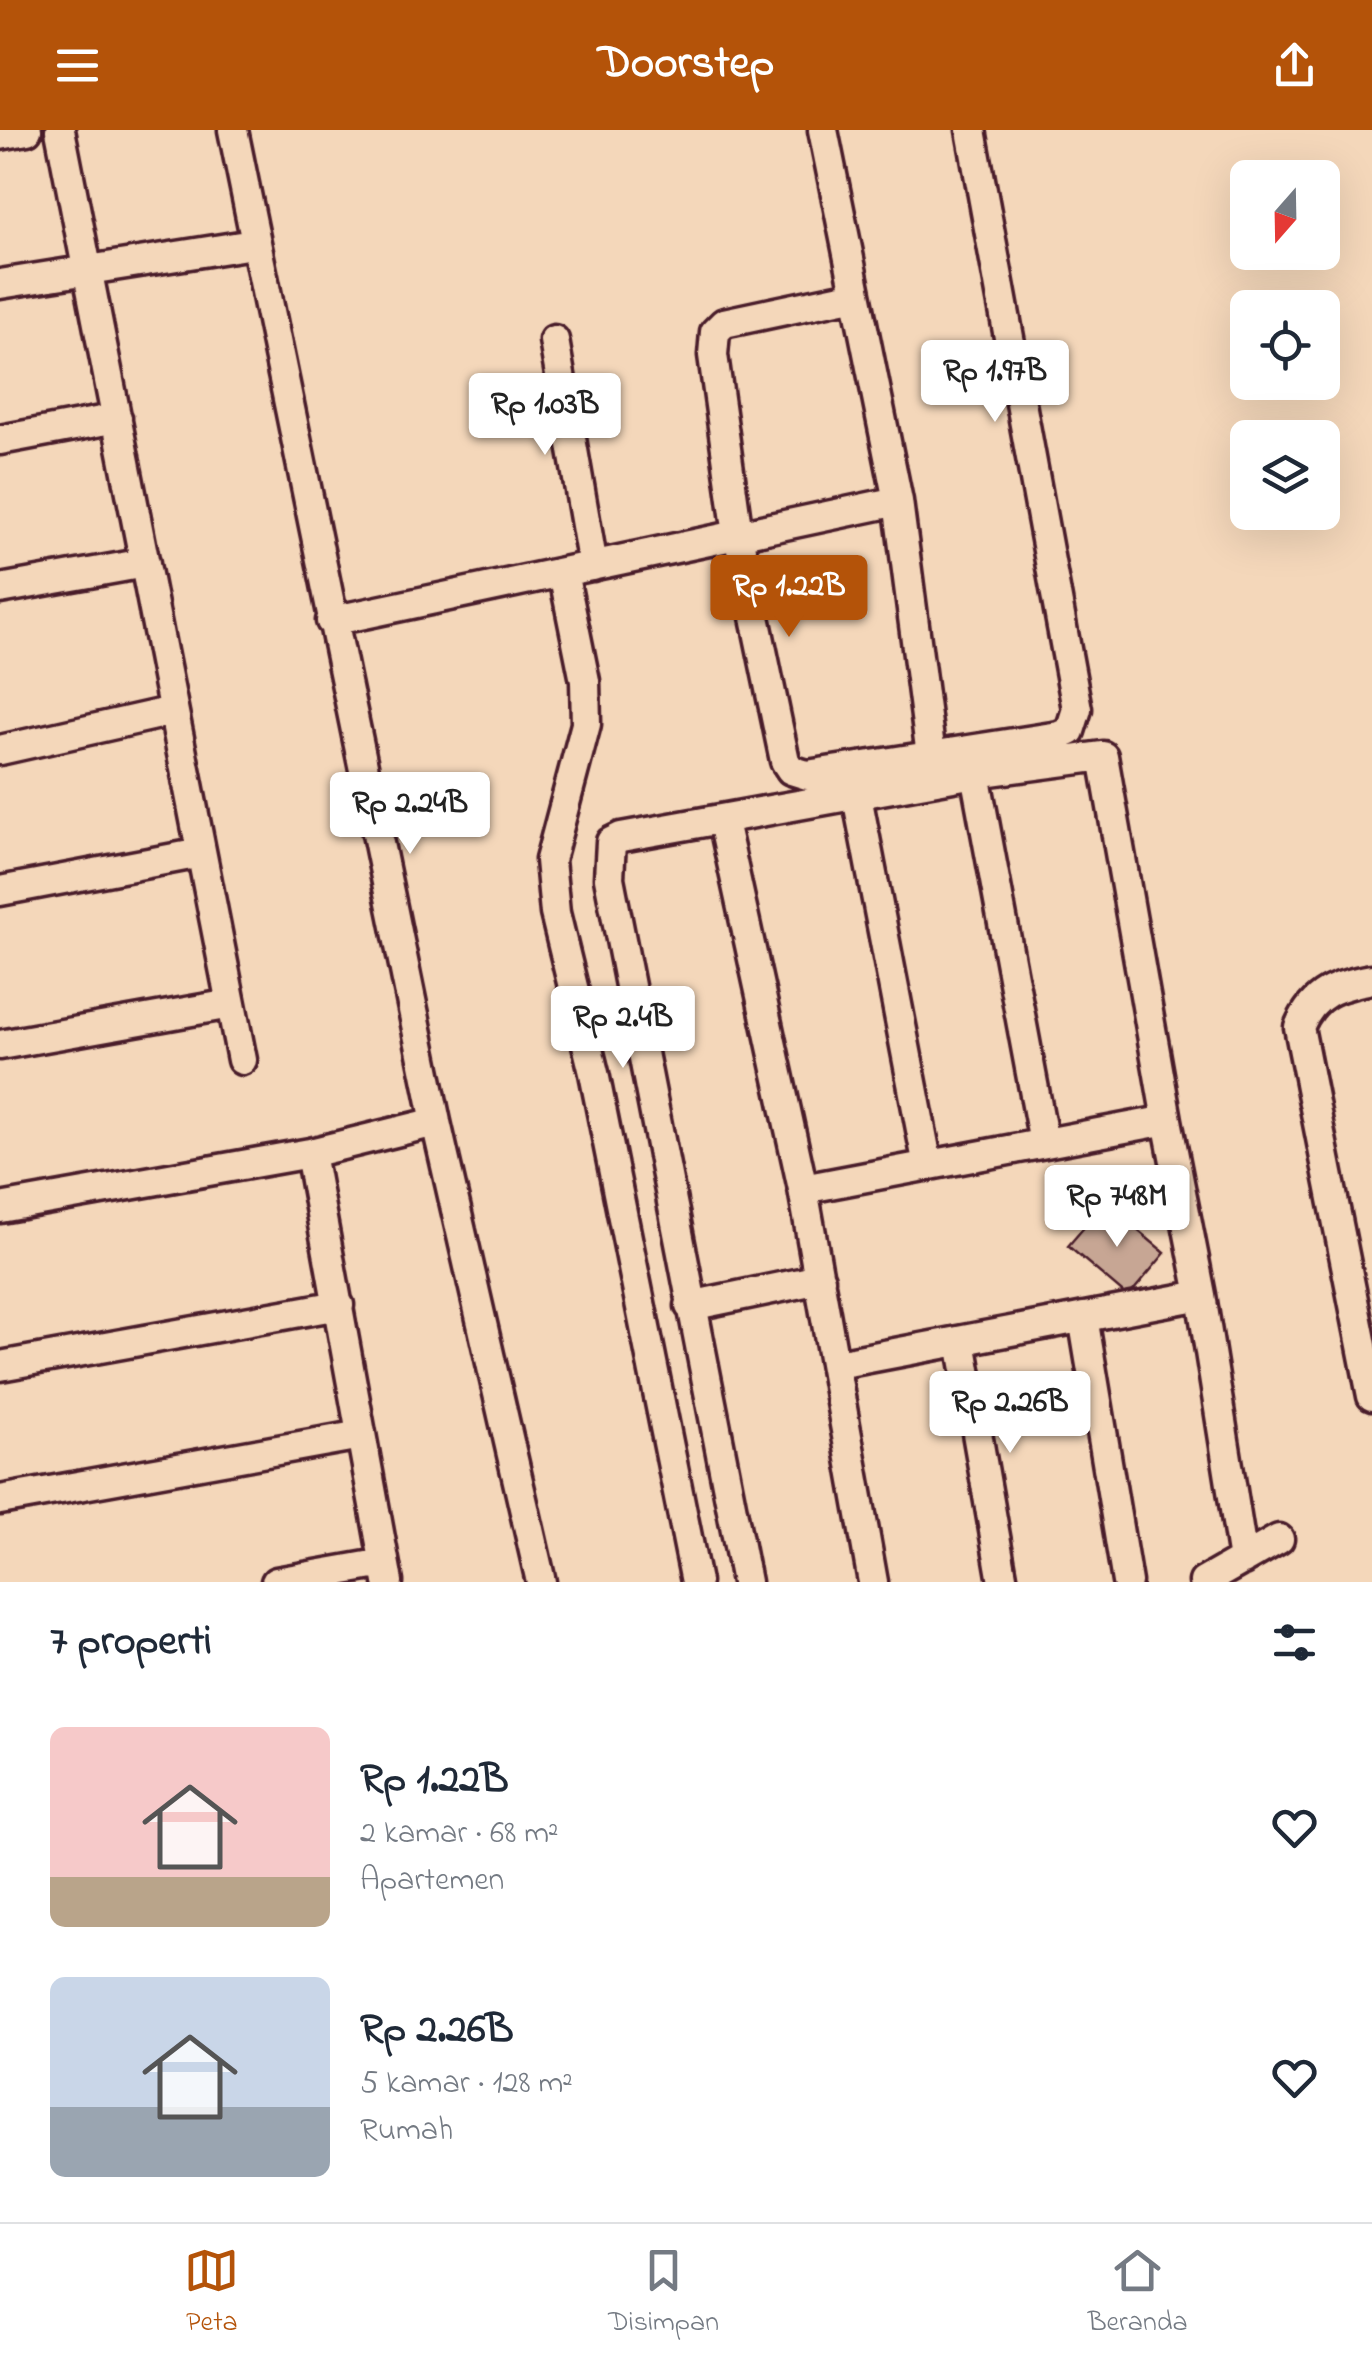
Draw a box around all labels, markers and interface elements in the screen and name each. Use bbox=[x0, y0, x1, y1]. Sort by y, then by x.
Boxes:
text: Doorstep bbox=[598, 32, 774, 98]
icon: menu bbox=[50, 38, 105, 93]
icon: share bbox=[1267, 38, 1322, 93]
north arrow bbox=[1230, 160, 1340, 270]
map controls bbox=[1230, 160, 1340, 530]
button: locate bbox=[1230, 290, 1340, 400]
pin: Rp 1.97B bbox=[892, 340, 1098, 425]
text: Rp 1.97B bbox=[943, 349, 1047, 396]
pin: Rp 1.03B bbox=[442, 373, 648, 458]
text: Rp 1.03B bbox=[491, 382, 599, 429]
button: layers bbox=[1230, 420, 1340, 530]
pin: Rp 1.22B bbox=[686, 555, 892, 640]
text: Rp 1.22B bbox=[732, 564, 846, 611]
pin: Rp 2.24B bbox=[307, 772, 513, 857]
text: Rp 2.24B bbox=[352, 781, 468, 828]
pin: Rp 2.4B bbox=[531, 986, 715, 1071]
text: Rp 2.4B bbox=[573, 995, 673, 1042]
pin: Rp 748M bbox=[1025, 1165, 1209, 1250]
text: Rp 748M bbox=[1067, 1174, 1167, 1221]
pin: Rp 2.26B bbox=[907, 1371, 1113, 1456]
text: Rp 2.26B bbox=[951, 1380, 1069, 1427]
text: 7 properti bbox=[50, 1612, 212, 1673]
icon: filters bbox=[1267, 1615, 1322, 1670]
text: Rp 1.22B bbox=[360, 1750, 509, 1811]
icon: home bbox=[130, 1767, 250, 1887]
icon: heart bbox=[1267, 1800, 1322, 1855]
text: 2 kamar · 68 m² bbox=[360, 1811, 558, 1858]
text: Apartemen bbox=[360, 1858, 504, 1905]
text: Rp 2.26B bbox=[360, 2000, 514, 2061]
icon: home bbox=[130, 2017, 250, 2137]
icon: heart bbox=[1267, 2050, 1322, 2105]
text: 5 kamar · 128 m² bbox=[360, 2061, 573, 2108]
text: Rumah bbox=[360, 2108, 453, 2155]
tab: Peta bbox=[184, 2243, 239, 2344]
tab: Disimpan bbox=[608, 2243, 719, 2344]
tab: Beranda bbox=[1088, 2243, 1188, 2344]

